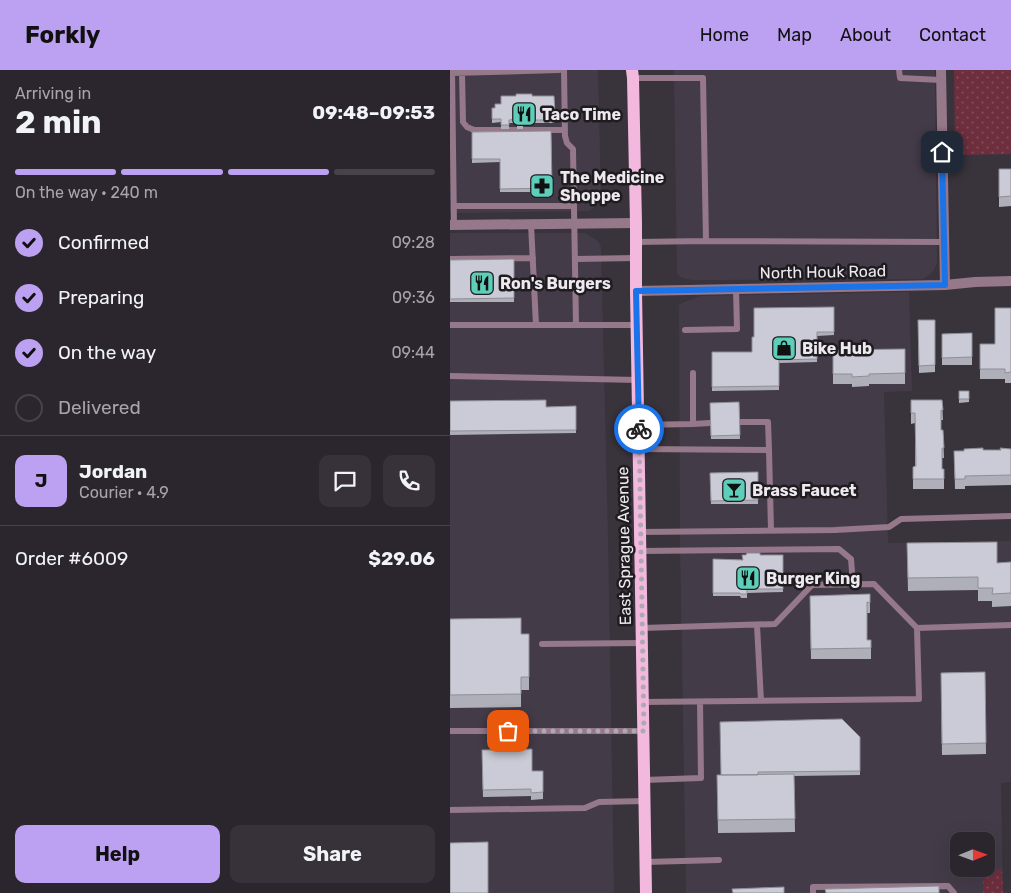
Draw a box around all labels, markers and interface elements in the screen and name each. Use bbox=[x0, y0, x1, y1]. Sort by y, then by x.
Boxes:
text: Forkly bbox=[25, 21, 100, 49]
text: Home bbox=[700, 24, 749, 46]
text: Map bbox=[777, 24, 812, 46]
text: About bbox=[840, 24, 891, 46]
text: Contact bbox=[919, 24, 986, 46]
text: Arriving in bbox=[15, 84, 91, 103]
text: 09:48–09:53 bbox=[312, 101, 435, 124]
restaurant icon: Taco Time bbox=[511, 101, 537, 127]
text: 2 min bbox=[15, 103, 102, 141]
place label: Taco Time bbox=[542, 105, 621, 124]
pin bbox=[921, 131, 963, 173]
icon: home bbox=[928, 138, 956, 166]
place label: The Medicine Shoppe bbox=[560, 168, 664, 205]
pharmacy icon: The Medicine Shoppe bbox=[529, 173, 555, 199]
text: On the way · 240 m bbox=[15, 183, 158, 202]
icon: check bbox=[15, 229, 43, 257]
text: Confirmed bbox=[58, 231, 149, 254]
text: 09:28 bbox=[392, 233, 435, 252]
street label: North Houk Road bbox=[760, 261, 886, 283]
restaurant icon: Ron's Burgers bbox=[469, 270, 495, 296]
place label: Ron's Burgers bbox=[500, 274, 611, 293]
icon: check bbox=[15, 284, 43, 312]
text: Preparing bbox=[58, 286, 144, 309]
text: 09:36 bbox=[392, 288, 435, 307]
shop icon: Bike Hub bbox=[771, 335, 797, 361]
icon: check bbox=[15, 339, 43, 367]
place label: Bike Hub bbox=[802, 339, 872, 358]
text: On the way bbox=[58, 341, 156, 364]
text: 09:44 bbox=[391, 343, 435, 362]
text: Delivered bbox=[58, 396, 141, 419]
courier bbox=[614, 404, 664, 454]
icon: bike bbox=[625, 415, 653, 443]
button: chat bbox=[319, 455, 371, 507]
button: phone bbox=[383, 455, 435, 507]
text: Jordan bbox=[79, 460, 147, 483]
street label: East Sprague Avenue bbox=[613, 466, 635, 626]
text: J bbox=[35, 469, 47, 492]
bar icon: Brass Faucet bbox=[721, 477, 747, 503]
place label: Brass Faucet bbox=[752, 481, 857, 500]
text: Courier · 4.9 bbox=[79, 483, 169, 502]
text: Order #6009 bbox=[15, 547, 128, 570]
text: $29.06 bbox=[368, 547, 435, 570]
restaurant icon: Burger King bbox=[735, 565, 761, 591]
place label: Burger King bbox=[766, 569, 860, 588]
pin bbox=[487, 710, 529, 752]
icon: bag bbox=[494, 717, 522, 745]
button: Help bbox=[15, 825, 220, 883]
button: Share bbox=[230, 825, 435, 883]
north arrow bbox=[950, 832, 995, 878]
map controls bbox=[950, 832, 995, 877]

